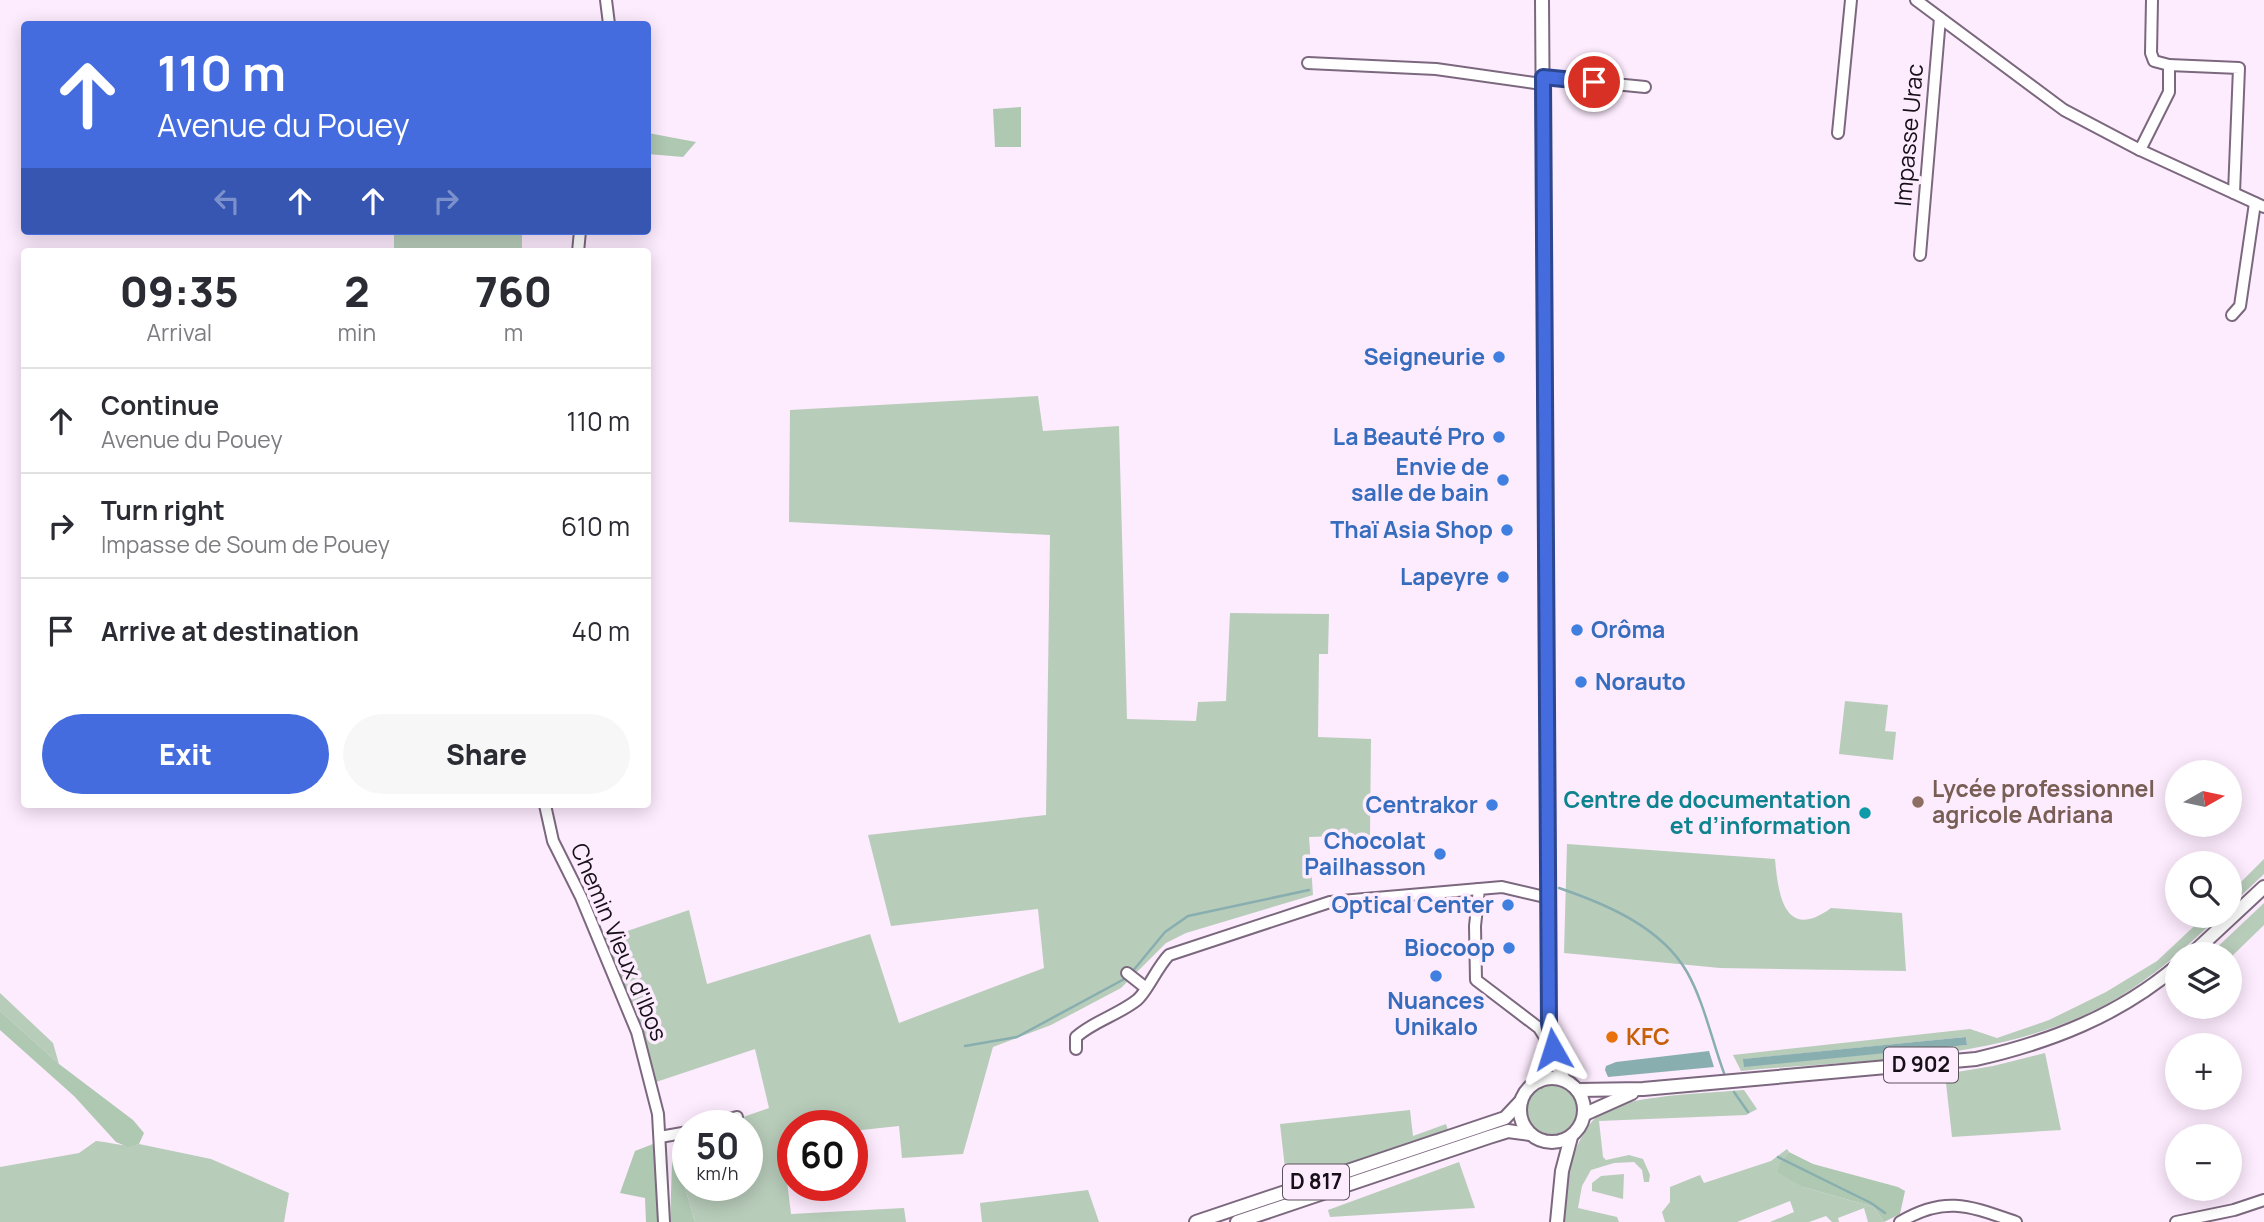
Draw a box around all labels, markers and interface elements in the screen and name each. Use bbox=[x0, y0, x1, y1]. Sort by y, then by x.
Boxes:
text: 110 m bbox=[157, 39, 286, 106]
icon: ahead bbox=[42, 49, 133, 140]
pin bbox=[1564, 52, 1624, 112]
street label: Impasse Urac bbox=[1886, 62, 1930, 208]
icon: arrive bbox=[1575, 63, 1613, 101]
text: Avenue du Pouey bbox=[157, 103, 410, 147]
icon: left bbox=[208, 182, 246, 220]
icon: ahead bbox=[281, 182, 319, 220]
icon: ahead bbox=[354, 182, 392, 220]
icon: right bbox=[427, 182, 465, 220]
text: 09:35 bbox=[120, 262, 239, 320]
text: 2 bbox=[344, 262, 370, 320]
text: 760 bbox=[475, 262, 552, 320]
text: Arrival bbox=[146, 316, 212, 348]
text: min bbox=[338, 316, 376, 348]
text: m bbox=[504, 316, 523, 348]
place label: Seigneurie bbox=[1364, 340, 1485, 372]
marker: Seigneurie bbox=[1491, 349, 1507, 365]
text: Continue bbox=[101, 387, 219, 423]
icon: ahead bbox=[42, 402, 80, 440]
text: 110 m bbox=[567, 403, 630, 439]
place label: La Beauté Pro bbox=[1333, 420, 1485, 452]
text: Avenue du Pouey bbox=[101, 423, 283, 455]
marker: La Beauté Pro bbox=[1491, 429, 1507, 445]
place label: Envie de salle de bain bbox=[1351, 450, 1489, 508]
marker: Envie de salle de bain bbox=[1495, 472, 1511, 488]
text: Turn right bbox=[101, 492, 225, 528]
icon: right bbox=[42, 507, 80, 545]
text: 610 m bbox=[561, 508, 630, 544]
place label: Thaï Asia Shop bbox=[1330, 513, 1493, 545]
marker: Thaï Asia Shop bbox=[1499, 522, 1515, 538]
text: Impasse de Soum de Pouey bbox=[101, 528, 390, 560]
place label: Lapeyre bbox=[1400, 560, 1489, 592]
marker: Lapeyre bbox=[1495, 569, 1511, 585]
icon: arrive bbox=[42, 612, 80, 650]
text: Arrive at destination bbox=[101, 613, 359, 649]
text: 40 m bbox=[572, 613, 630, 649]
place label: Orôma bbox=[1591, 613, 1665, 645]
marker: Orôma bbox=[1569, 622, 1585, 638]
place label: Norauto bbox=[1595, 665, 1686, 697]
marker: Norauto bbox=[1573, 674, 1589, 690]
button: Exit bbox=[42, 714, 329, 794]
button: Share bbox=[343, 714, 630, 794]
north arrow bbox=[2165, 760, 2242, 836]
map controls bbox=[2165, 760, 2242, 1201]
place label: Lycée professionnel agricole Adriana bbox=[1932, 772, 2155, 830]
place label: Centre de documentation et d’information bbox=[1564, 783, 1851, 841]
place label: Centrakor bbox=[1365, 788, 1478, 820]
marker: Lycée professionnel agricole Adriana bbox=[1910, 794, 1926, 810]
marker: Centrakor bbox=[1484, 797, 1500, 813]
marker: Centre de documentation et d’information bbox=[1857, 805, 1873, 821]
place label: Chocolat Pailhasson bbox=[1304, 824, 1426, 882]
street label: Chemin Vieux d'Ibos bbox=[564, 838, 676, 1045]
marker: Chocolat Pailhasson bbox=[1432, 846, 1448, 862]
button: search bbox=[2165, 851, 2242, 928]
place label: Optical Center bbox=[1332, 888, 1494, 920]
marker: Optical Center bbox=[1500, 897, 1516, 913]
place label: Biocoop bbox=[1404, 931, 1495, 963]
marker: Biocoop bbox=[1501, 940, 1517, 956]
button: layers bbox=[2165, 942, 2242, 1019]
marker: Nuances Unikalo bbox=[1428, 968, 1444, 984]
place label: Nuances Unikalo bbox=[1387, 984, 1485, 1042]
position arrow bbox=[1516, 1012, 1590, 1086]
place label: KFC bbox=[1626, 1020, 1670, 1052]
marker: KFC bbox=[1604, 1029, 1620, 1045]
button: + bbox=[2165, 1033, 2242, 1110]
road number: D 902 bbox=[1884, 1048, 1958, 1082]
speed limit sign: 60 bbox=[777, 1110, 868, 1201]
text: 50 bbox=[696, 1122, 739, 1170]
button: − bbox=[2165, 1124, 2242, 1201]
text: km/h bbox=[697, 1161, 738, 1185]
road number: D 817 bbox=[1283, 1164, 1349, 1200]

